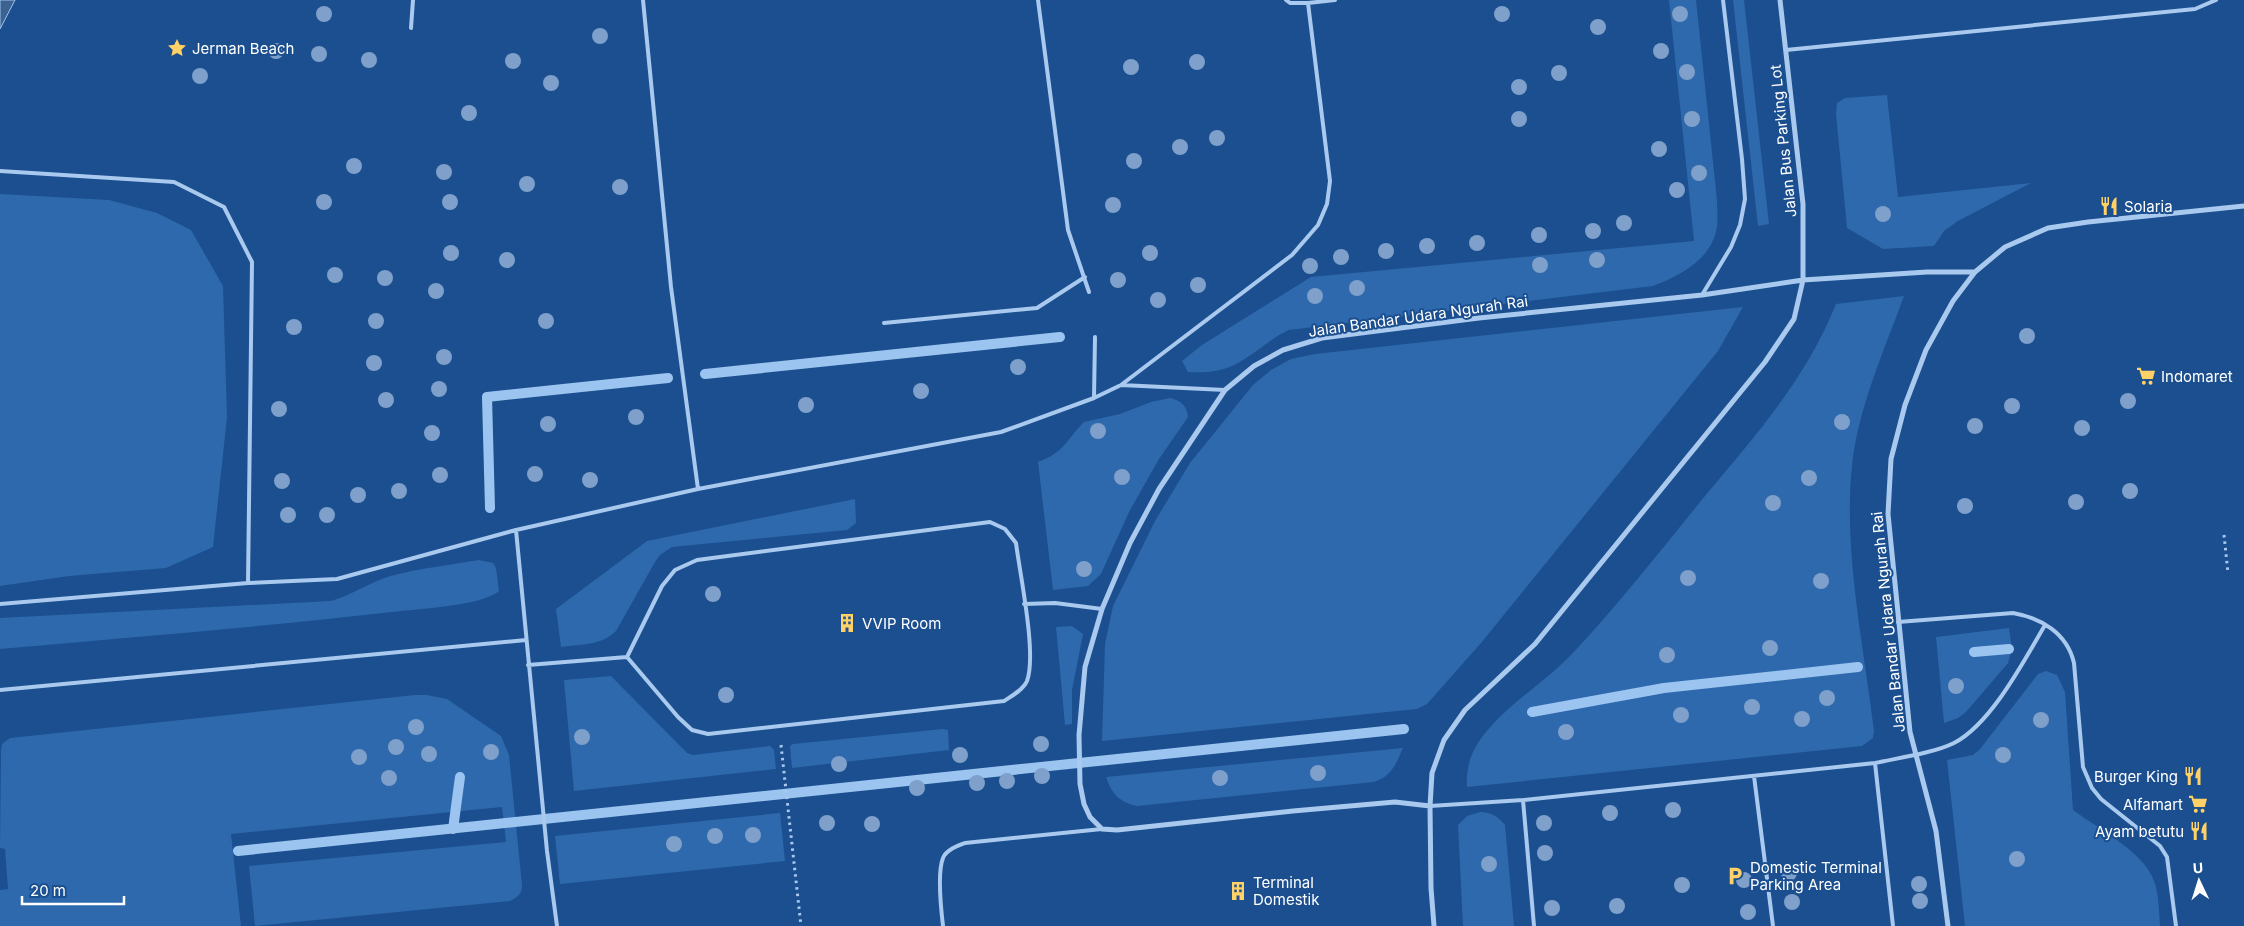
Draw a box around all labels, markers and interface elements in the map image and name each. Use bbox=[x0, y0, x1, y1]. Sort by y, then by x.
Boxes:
place icon: Jerman Beach bbox=[166, 37, 188, 59]
place label: Jerman Beach bbox=[192, 39, 294, 58]
street label: Jalan Bus Parking Lot bbox=[1766, 64, 1800, 218]
restaurant icon: Solaria bbox=[2098, 195, 2120, 217]
place label: Solaria bbox=[2124, 197, 2173, 216]
street label: Jalan Bandar Udara Ngurah Rai bbox=[1307, 291, 1529, 341]
supermarket icon: Indomaret bbox=[2135, 365, 2157, 387]
place label: Indomaret bbox=[2161, 367, 2233, 386]
street label: Jalan Bandar Udara Ngurah Rai bbox=[1867, 511, 1909, 733]
building icon: VVIP Room bbox=[836, 612, 858, 634]
place label: VVIP Room bbox=[862, 614, 941, 633]
restaurant icon: Burger King bbox=[2182, 765, 2204, 787]
place label: Burger King bbox=[2094, 767, 2178, 786]
supermarket icon: Alfamart bbox=[2187, 793, 2209, 815]
place label: Alfamart bbox=[2123, 795, 2183, 814]
restaurant icon: Ayam betutu bbox=[2188, 820, 2210, 842]
place label: Ayam betutu bbox=[2095, 822, 2184, 841]
north arrow bbox=[2174, 856, 2224, 906]
place label: Domestic Terminal Parking Area bbox=[1750, 858, 1882, 894]
text: U bbox=[2192, 859, 2204, 876]
parking icon: Domestic Terminal Parking Area bbox=[1724, 865, 1746, 887]
place label: Terminal Domestik bbox=[1253, 873, 1320, 909]
scale bar bbox=[22, 874, 125, 906]
building icon: Terminal Domestik bbox=[1227, 880, 1249, 902]
text: 20 m bbox=[30, 881, 66, 900]

